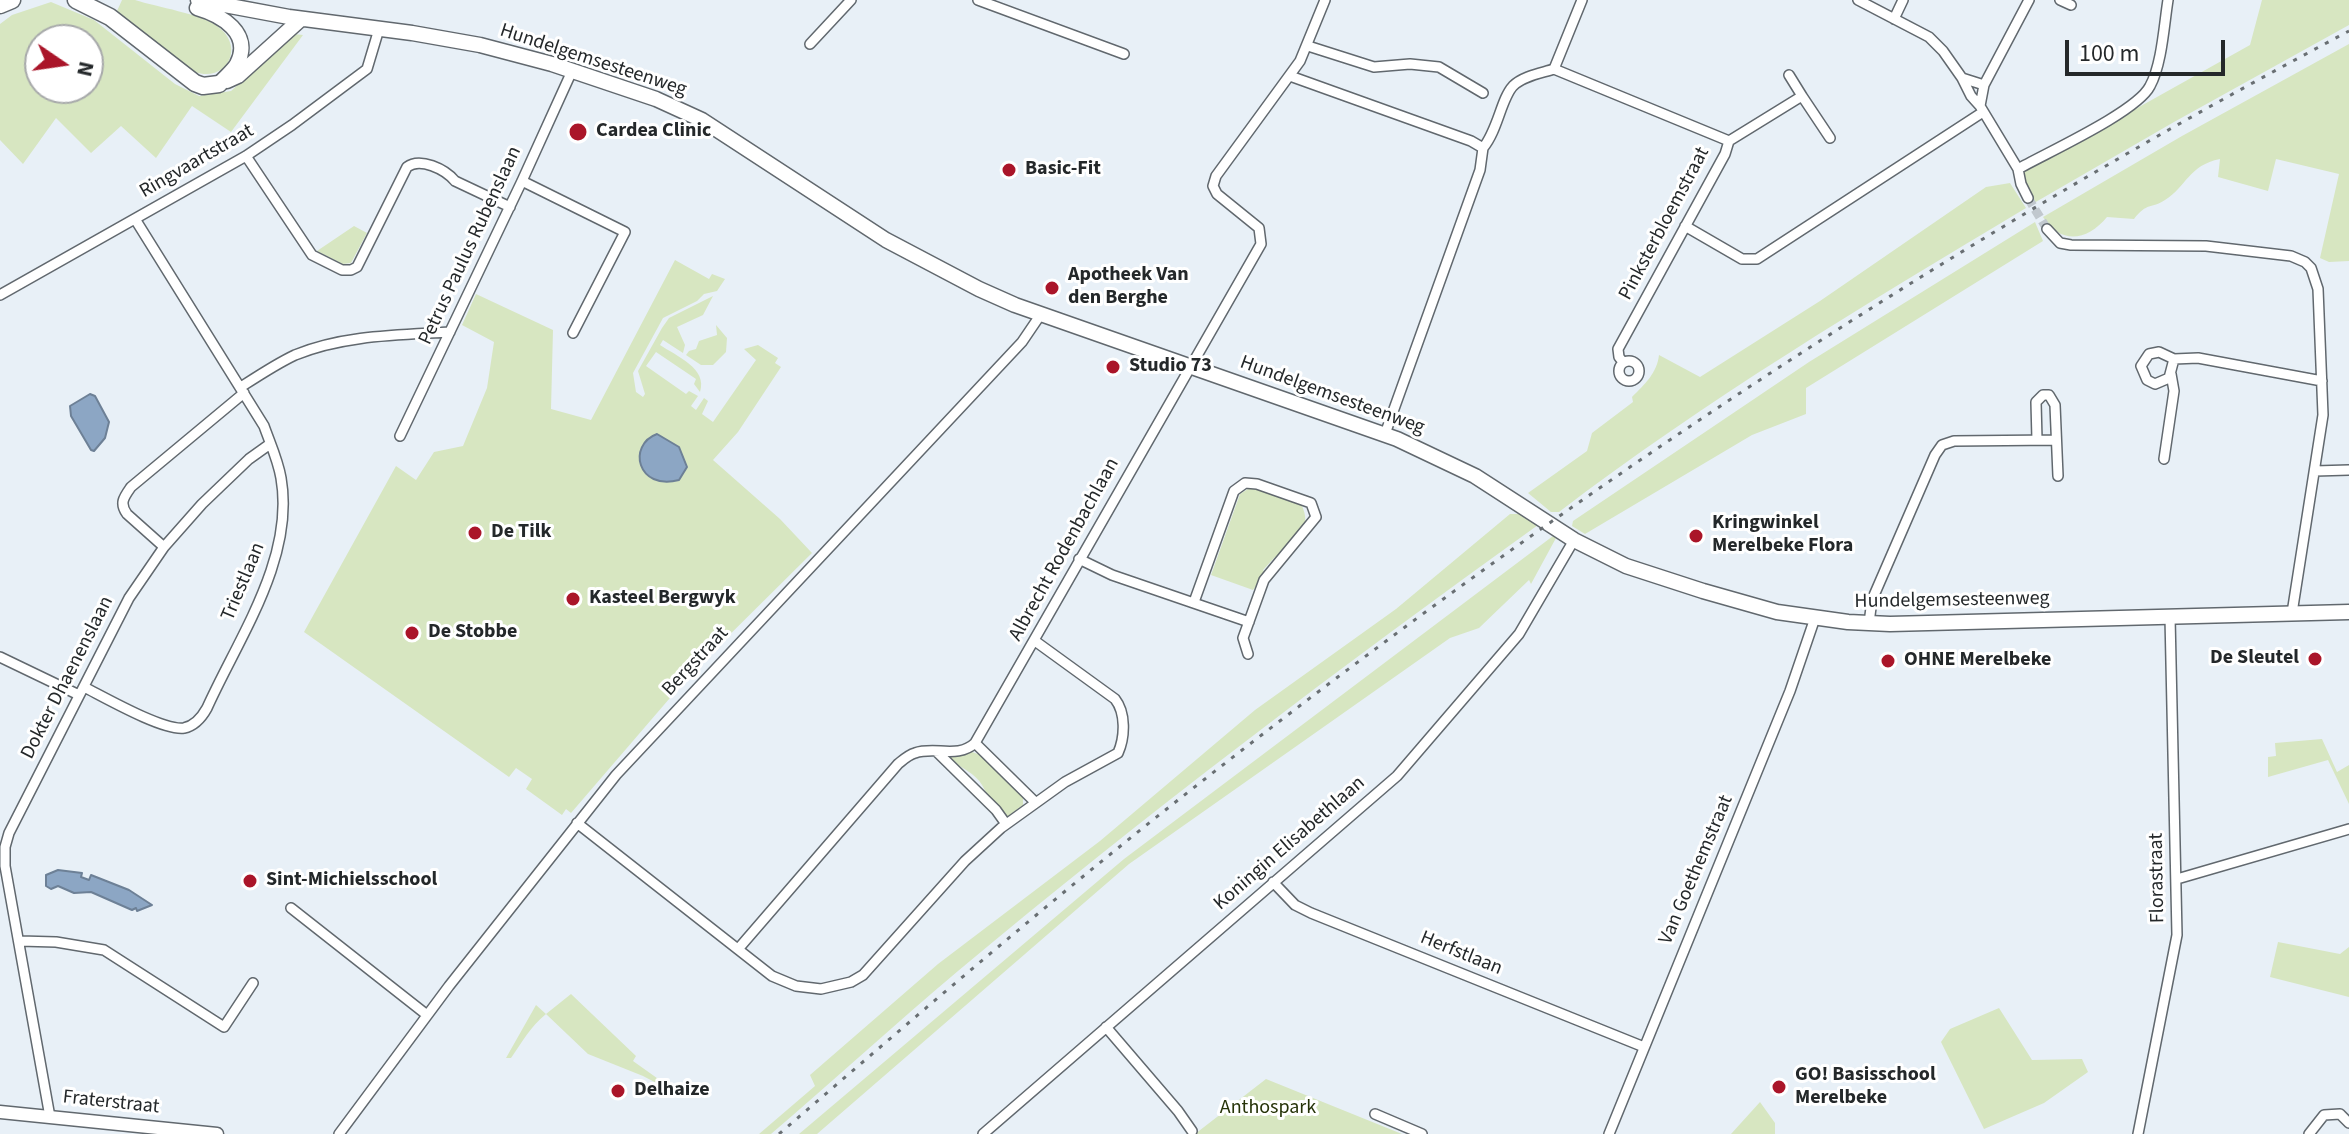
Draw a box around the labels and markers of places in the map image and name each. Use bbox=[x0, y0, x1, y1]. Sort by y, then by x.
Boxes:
place label: Cardea Clinic bbox=[596, 120, 711, 144]
marker: Cardea Clinic bbox=[567, 121, 589, 143]
place label: Basic-Fit bbox=[1025, 158, 1101, 182]
marker: Basic-Fit bbox=[1000, 161, 1018, 179]
place label: Apotheek Van den Berghe bbox=[1068, 264, 1189, 311]
marker: Apotheek Van den Berghe bbox=[1043, 279, 1061, 297]
place label: Studio 73 bbox=[1129, 355, 1212, 379]
marker: Studio 73 bbox=[1104, 358, 1122, 376]
place label: Kringwinkel Merelbeke Flora bbox=[1712, 512, 1853, 559]
place label: De Tilk bbox=[491, 521, 551, 545]
marker: De Tilk bbox=[466, 524, 484, 542]
marker: Kringwinkel Merelbeke Flora bbox=[1687, 527, 1705, 545]
place label: Kasteel Bergwyk bbox=[589, 587, 736, 611]
marker: Kasteel Bergwyk bbox=[564, 590, 582, 608]
place label: De Stobbe bbox=[428, 621, 517, 645]
marker: De Stobbe bbox=[403, 624, 421, 642]
place label: De Sleutel bbox=[2210, 647, 2299, 671]
place label: OHNE Merelbeke bbox=[1904, 649, 2051, 673]
marker: De Sleutel bbox=[2306, 650, 2324, 668]
marker: OHNE Merelbeke bbox=[1879, 652, 1897, 670]
place label: Sint-Michielsschool bbox=[266, 869, 437, 893]
marker: Sint-Michielsschool bbox=[241, 872, 259, 890]
place label: GO! Basisschool Merelbeke bbox=[1795, 1064, 1936, 1111]
marker: GO! Basisschool Merelbeke bbox=[1770, 1078, 1788, 1096]
place label: Delhaize bbox=[634, 1079, 710, 1103]
marker: Delhaize bbox=[609, 1082, 627, 1100]

